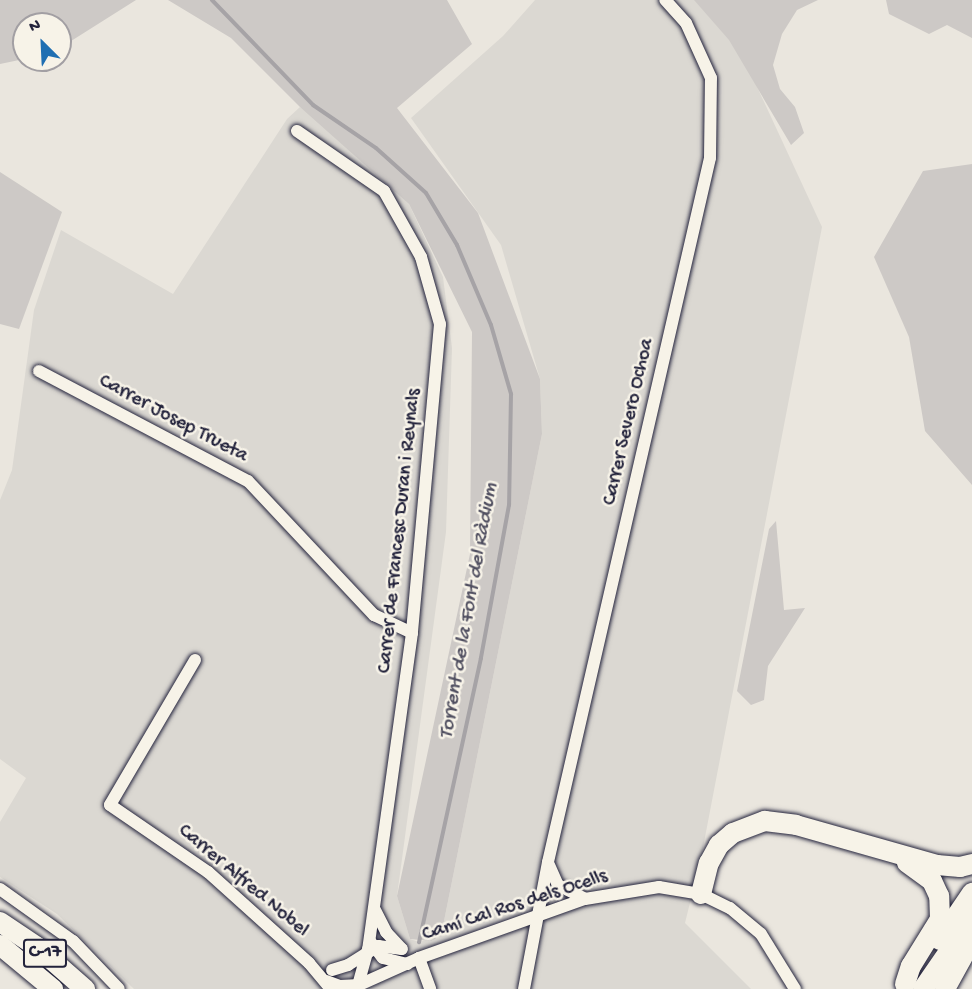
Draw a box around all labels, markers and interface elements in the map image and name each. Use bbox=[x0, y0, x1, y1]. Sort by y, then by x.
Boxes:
north arrow bbox=[12, 12, 72, 72]
text: N bbox=[27, 16, 44, 38]
street label: Carrer Severo Ochoa bbox=[598, 336, 660, 508]
street label: Carrer Josep Trueta bbox=[94, 370, 252, 468]
street label: Carrer de Francesc Duran i Reynals bbox=[373, 388, 427, 674]
water label: Torrent de la Font del Ràdium bbox=[435, 481, 505, 741]
street label: Carrer Alfred Nobel bbox=[173, 819, 313, 943]
street label: Camí Cal Ros dels Ocells bbox=[419, 865, 611, 947]
road number: C-17 bbox=[22, 938, 68, 968]

